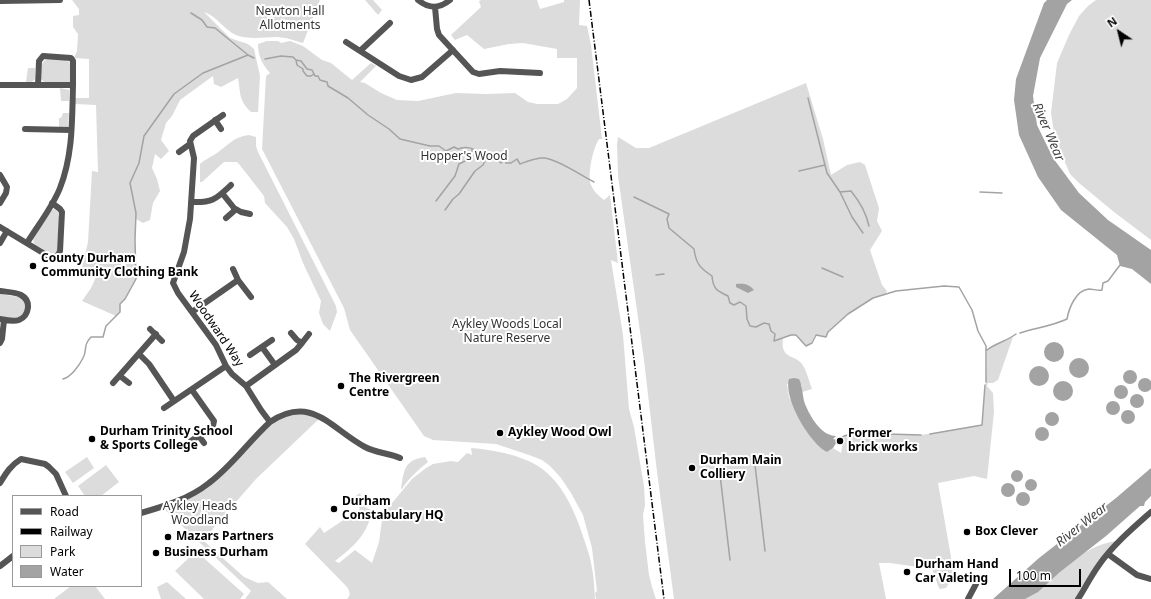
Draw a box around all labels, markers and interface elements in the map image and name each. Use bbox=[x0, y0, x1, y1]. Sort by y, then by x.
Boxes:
park label: Newton Hall Allotments bbox=[255, 5, 325, 33]
north arrow bbox=[1099, 12, 1139, 52]
text: N bbox=[1104, 13, 1120, 30]
water label: River Wear bbox=[1029, 100, 1067, 164]
park label: Hopper's Wood bbox=[420, 150, 508, 164]
place label: County Durham Community Clothing Bank bbox=[41, 252, 198, 280]
marker: County Durham Community Clothing Bank bbox=[28, 261, 38, 271]
street label: Woodward Way bbox=[185, 289, 247, 369]
park label: Aykley Woods Local Nature Reserve bbox=[452, 318, 562, 346]
place label: The Rivergreen Centre bbox=[349, 372, 440, 400]
marker: The Rivergreen Centre bbox=[336, 381, 346, 391]
place label: Durham Trinity School & Sports College bbox=[100, 425, 233, 453]
place label: Aykley Wood Owl bbox=[508, 426, 611, 440]
place label: Former brick works bbox=[848, 427, 918, 455]
marker: Aykley Wood Owl bbox=[495, 428, 505, 438]
marker: Durham Trinity School & Sports College bbox=[87, 434, 97, 444]
marker: Former brick works bbox=[835, 436, 845, 446]
place label: Durham Main Colliery bbox=[700, 454, 782, 482]
marker: Durham Main Colliery bbox=[687, 463, 697, 473]
legend bbox=[12, 495, 142, 587]
place label: Durham Constabulary HQ bbox=[342, 495, 444, 523]
park label: Aykley Heads Woodland bbox=[163, 500, 237, 528]
water label: River Wear bbox=[1053, 500, 1111, 550]
text: Road bbox=[50, 503, 79, 520]
marker: Durham Constabulary HQ bbox=[329, 504, 339, 514]
text: Railway bbox=[50, 523, 93, 540]
place label: Box Clever bbox=[975, 525, 1038, 539]
marker: Box Clever bbox=[962, 527, 972, 537]
place label: Mazars Partners bbox=[176, 530, 274, 544]
marker: Mazars Partners bbox=[163, 532, 173, 542]
text: Park bbox=[50, 543, 75, 560]
place label: Business Durham bbox=[164, 546, 268, 560]
marker: Business Durham bbox=[151, 548, 161, 558]
place label: Durham Hand Car Valeting bbox=[915, 558, 999, 586]
scale bar bbox=[1011, 561, 1083, 587]
text: Water bbox=[50, 563, 84, 580]
marker: Durham Hand Car Valeting bbox=[902, 567, 912, 577]
text: 100 m bbox=[1016, 567, 1051, 584]

